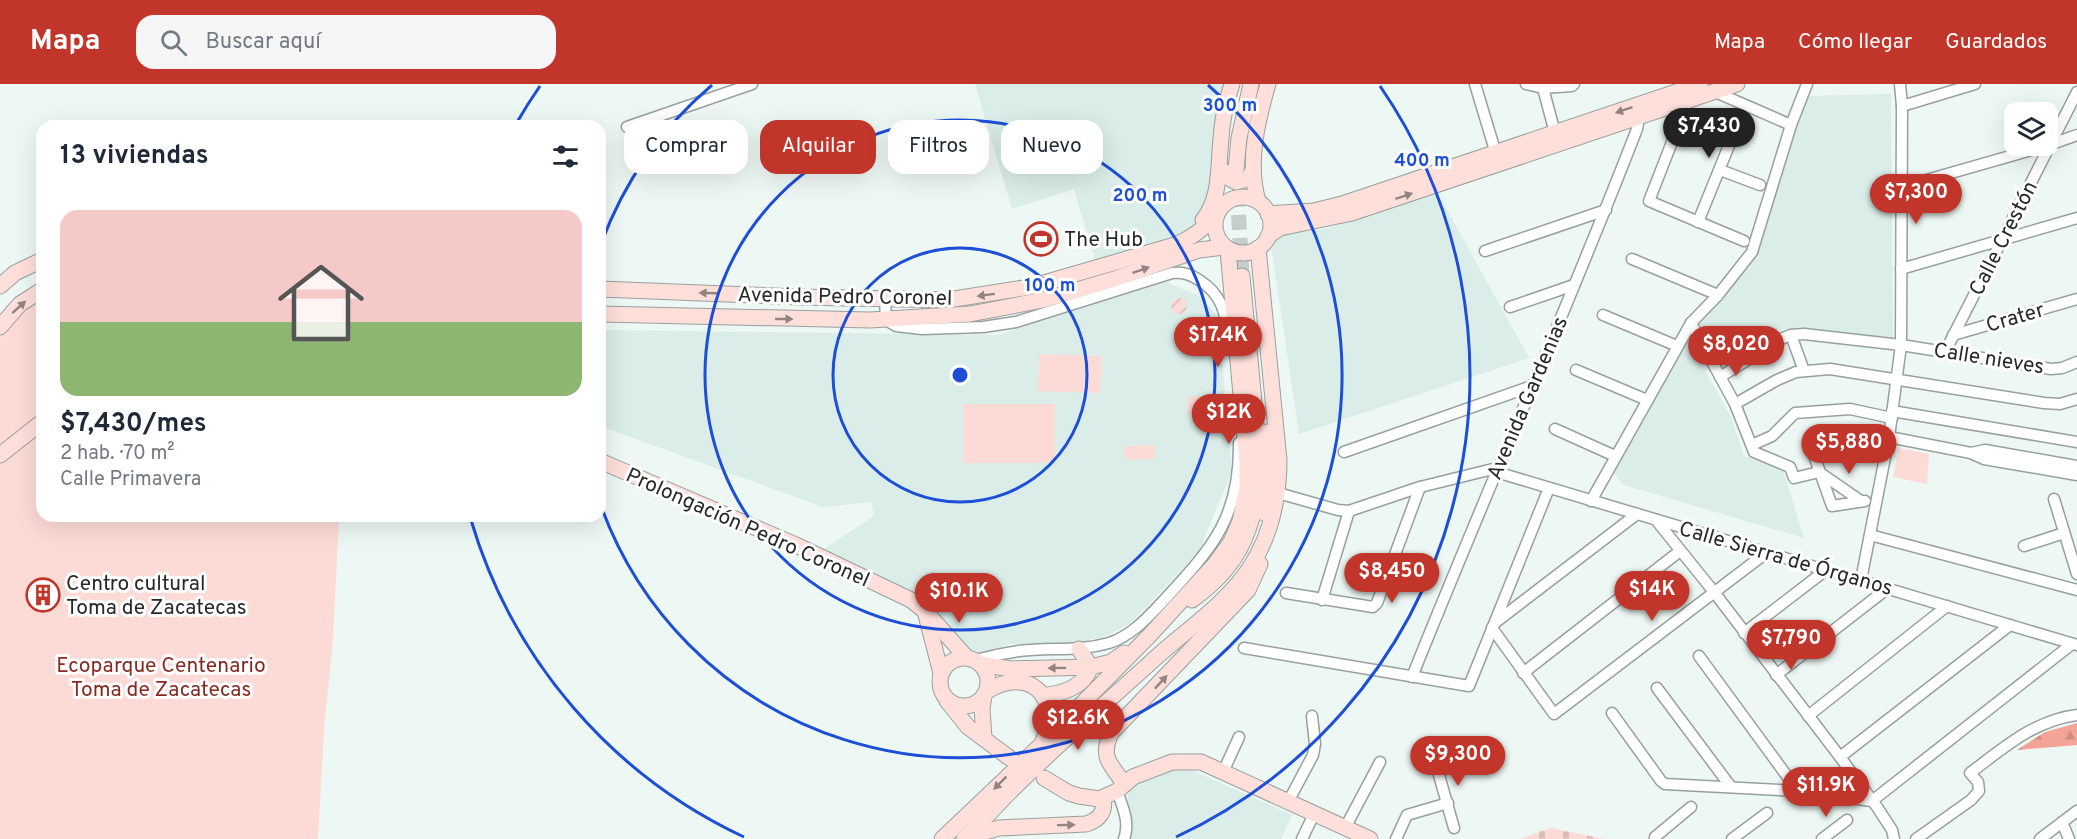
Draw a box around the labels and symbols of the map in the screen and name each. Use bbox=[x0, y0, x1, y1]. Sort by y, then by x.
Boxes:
text: 300 m bbox=[1203, 95, 1257, 118]
one-way arrow bbox=[1615, 105, 1633, 115]
pin: $7,430 bbox=[1660, 108, 1758, 159]
text: 400 m bbox=[1394, 150, 1450, 173]
pin: $7,300 bbox=[1867, 174, 1965, 225]
street label: Calle Crestón bbox=[1964, 177, 2045, 301]
text: 200 m bbox=[1112, 185, 1168, 208]
one-way arrow bbox=[1395, 190, 1413, 200]
sports icon: The Hub bbox=[1023, 221, 1059, 257]
place label: The Hub bbox=[1064, 227, 1143, 254]
one-way arrow bbox=[1132, 264, 1150, 274]
text: 100 m bbox=[1024, 275, 1076, 298]
street label: Avenida Pedro Coronel bbox=[737, 282, 953, 313]
one-way arrow bbox=[698, 288, 717, 297]
one-way arrow bbox=[977, 290, 996, 299]
street label: Crater bbox=[1983, 297, 2048, 340]
one-way arrow bbox=[12, 300, 27, 314]
street label: Avenida Gardenias bbox=[1482, 313, 1575, 484]
one-way arrow bbox=[775, 314, 794, 324]
pin: $17.4K bbox=[1169, 317, 1267, 368]
pin: $8,020 bbox=[1687, 326, 1785, 377]
street label: Calle nieves bbox=[1932, 337, 2046, 382]
centre of rings bbox=[950, 365, 970, 385]
pin: $12K bbox=[1193, 394, 1265, 445]
pin: $5,880 bbox=[1800, 424, 1898, 475]
street label: Prolongación Pedro Coronel bbox=[621, 462, 873, 594]
street label: Calle Sierra de Órganos bbox=[1676, 515, 1896, 603]
pin: $8,450 bbox=[1343, 553, 1441, 604]
place label: Centro cultural Toma de Zacatecas bbox=[66, 571, 247, 622]
pin: $14K bbox=[1616, 571, 1688, 622]
pin: $10.1K bbox=[910, 573, 1008, 624]
building icon: Centro cultural Toma de Zacatecas bbox=[25, 577, 61, 613]
pin: $7,790 bbox=[1742, 620, 1840, 671]
park label: Ecoparque Centenario Toma de Zacatecas bbox=[56, 653, 266, 704]
one-way arrow bbox=[1047, 663, 1066, 672]
one-way arrow bbox=[1153, 676, 1167, 690]
pin: $12.6K bbox=[1029, 700, 1127, 751]
pin: $9,300 bbox=[1409, 736, 1507, 787]
pin: $11.9K bbox=[1777, 767, 1875, 818]
one-way arrow bbox=[993, 776, 1007, 790]
one-way arrow bbox=[1056, 820, 1075, 830]

